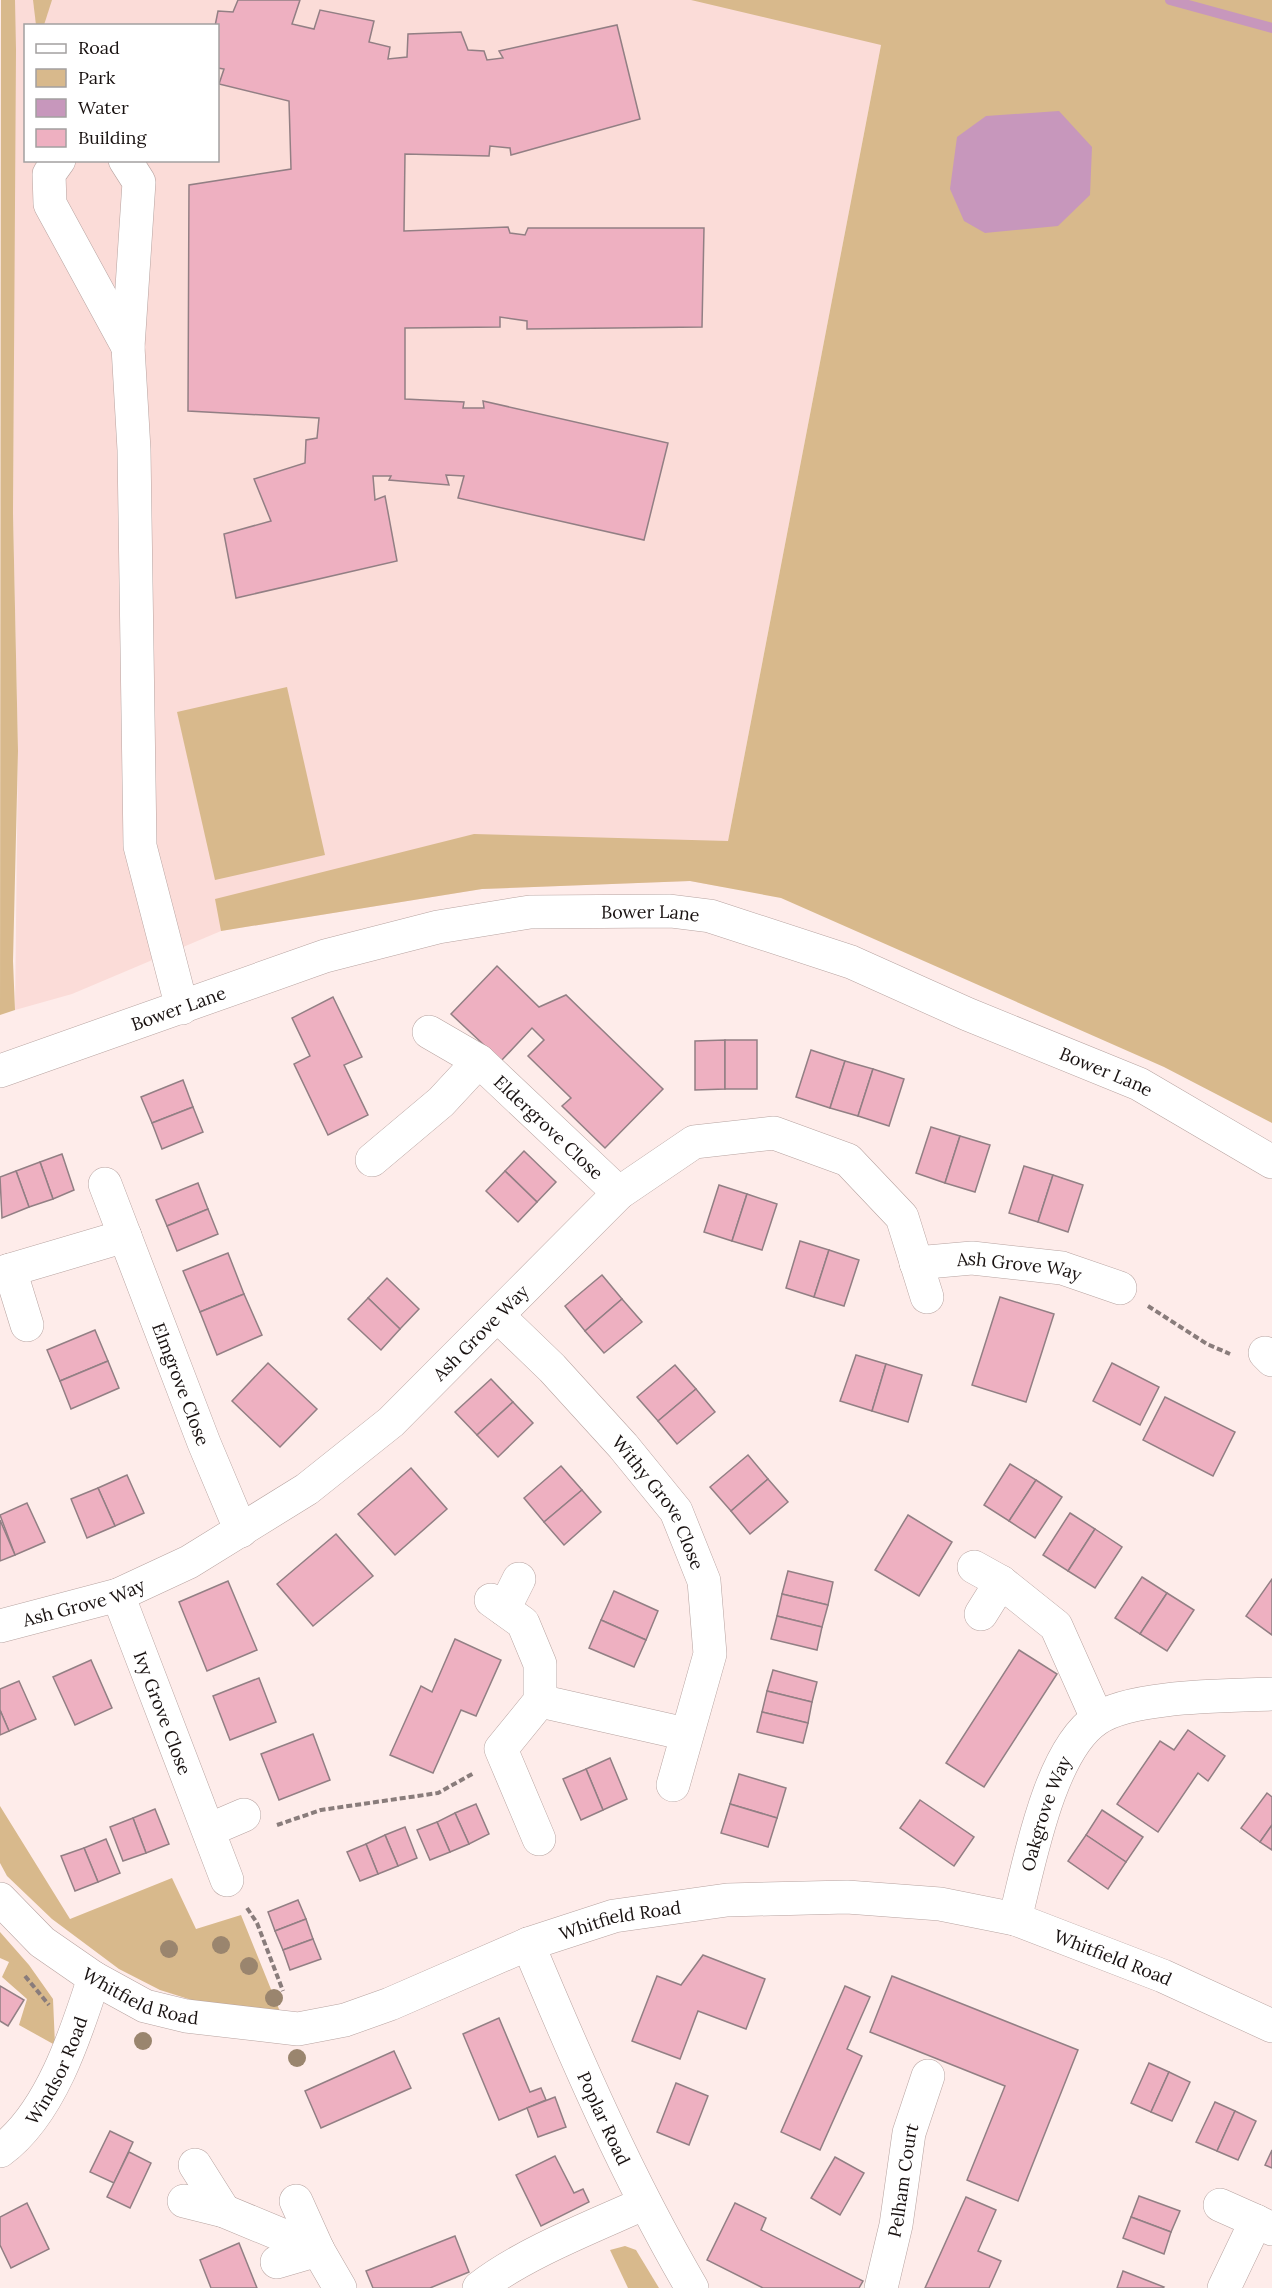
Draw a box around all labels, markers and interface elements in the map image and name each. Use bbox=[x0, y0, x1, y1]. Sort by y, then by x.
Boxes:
legend bbox=[24, 24, 219, 162]
text: Road bbox=[78, 36, 120, 59]
text: Park bbox=[78, 66, 116, 89]
text: Water bbox=[78, 96, 129, 119]
text: Building bbox=[78, 126, 148, 149]
street label: Bower Lane bbox=[601, 900, 701, 926]
street label: Bower Lane bbox=[128, 981, 229, 1035]
street label: Bower Lane bbox=[1056, 1041, 1157, 1101]
street label: Eldergrove Close bbox=[489, 1070, 609, 1184]
street label: Ash Grove Way bbox=[955, 1246, 1085, 1286]
street label: Ash Grove Way bbox=[427, 1279, 533, 1386]
street label: Elmgrove Close bbox=[147, 1319, 215, 1449]
street label: Withy Grove Close bbox=[607, 1430, 710, 1573]
street label: Ash Grove Way bbox=[19, 1572, 149, 1631]
street label: Ivy Grove Close bbox=[129, 1648, 197, 1778]
street label: Oakgrove Way bbox=[1015, 1751, 1076, 1874]
street label: Whitfield Road bbox=[556, 1895, 682, 1945]
street label: Whitfield Road bbox=[1051, 1924, 1176, 1990]
street label: Whitfield Road bbox=[78, 1962, 200, 2029]
street label: Windsor Road bbox=[20, 2013, 92, 2129]
street label: Poplar Road bbox=[573, 2068, 636, 2169]
street label: Pelham Court bbox=[882, 2120, 923, 2240]

